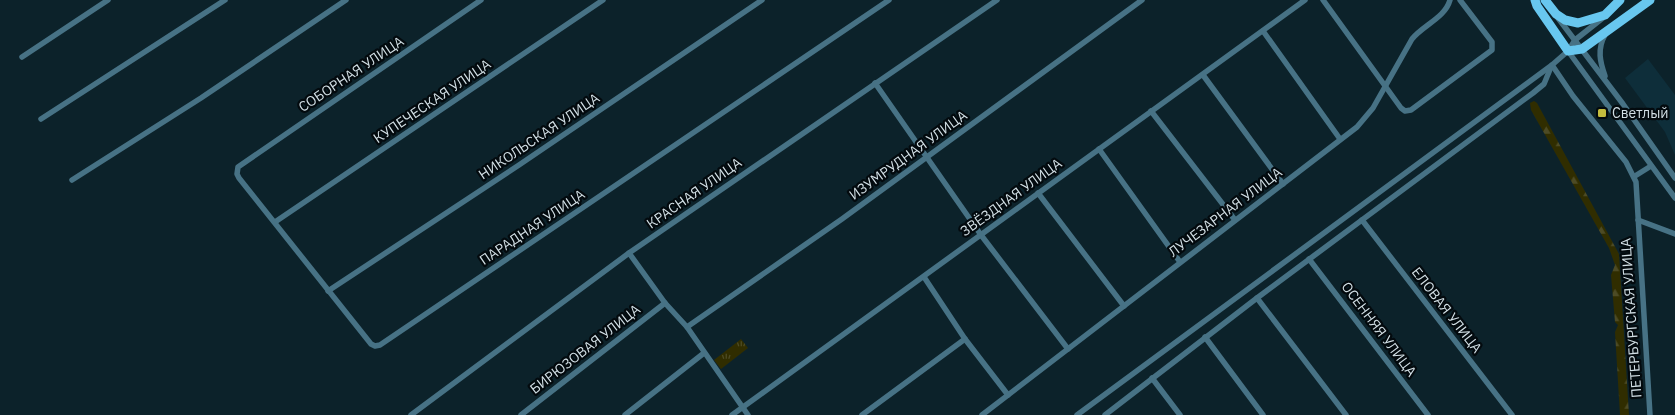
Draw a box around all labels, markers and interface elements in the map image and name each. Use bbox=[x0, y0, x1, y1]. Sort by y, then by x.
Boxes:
street label: СОБОРНАЯ УЛИЦА bbox=[295, 32, 407, 116]
street label: КУПЕЧЕСКАЯ УЛИЦА bbox=[370, 55, 494, 147]
street label: НИКОЛЬСКАЯ УЛИЦА bbox=[475, 89, 603, 183]
place label: Светлый bbox=[1612, 104, 1669, 122]
street label: ИЗУМРУДНАЯ УЛИЦА bbox=[845, 106, 971, 204]
marker: Светлый bbox=[1596, 107, 1608, 119]
street label: КРАСНАЯ УЛИЦА bbox=[643, 153, 745, 232]
street label: ЗВЁЗДНАЯ УЛИЦА bbox=[957, 154, 1065, 240]
street label: ЛУЧЕЗАРНАЯ УЛИЦА bbox=[1164, 163, 1286, 261]
street label: ПАРАДНАЯ УЛИЦА bbox=[476, 185, 588, 269]
street label: ПЕТЕРБУРГСКАЯ УЛИЦА bbox=[1616, 238, 1646, 398]
street label: ЕЛОВАЯ УЛИЦА bbox=[1408, 263, 1486, 357]
street label: ОСЕННЯЯ УЛИЦА bbox=[1337, 278, 1421, 380]
street label: БИРЮЗОВАЯ УЛИЦА bbox=[526, 300, 644, 398]

